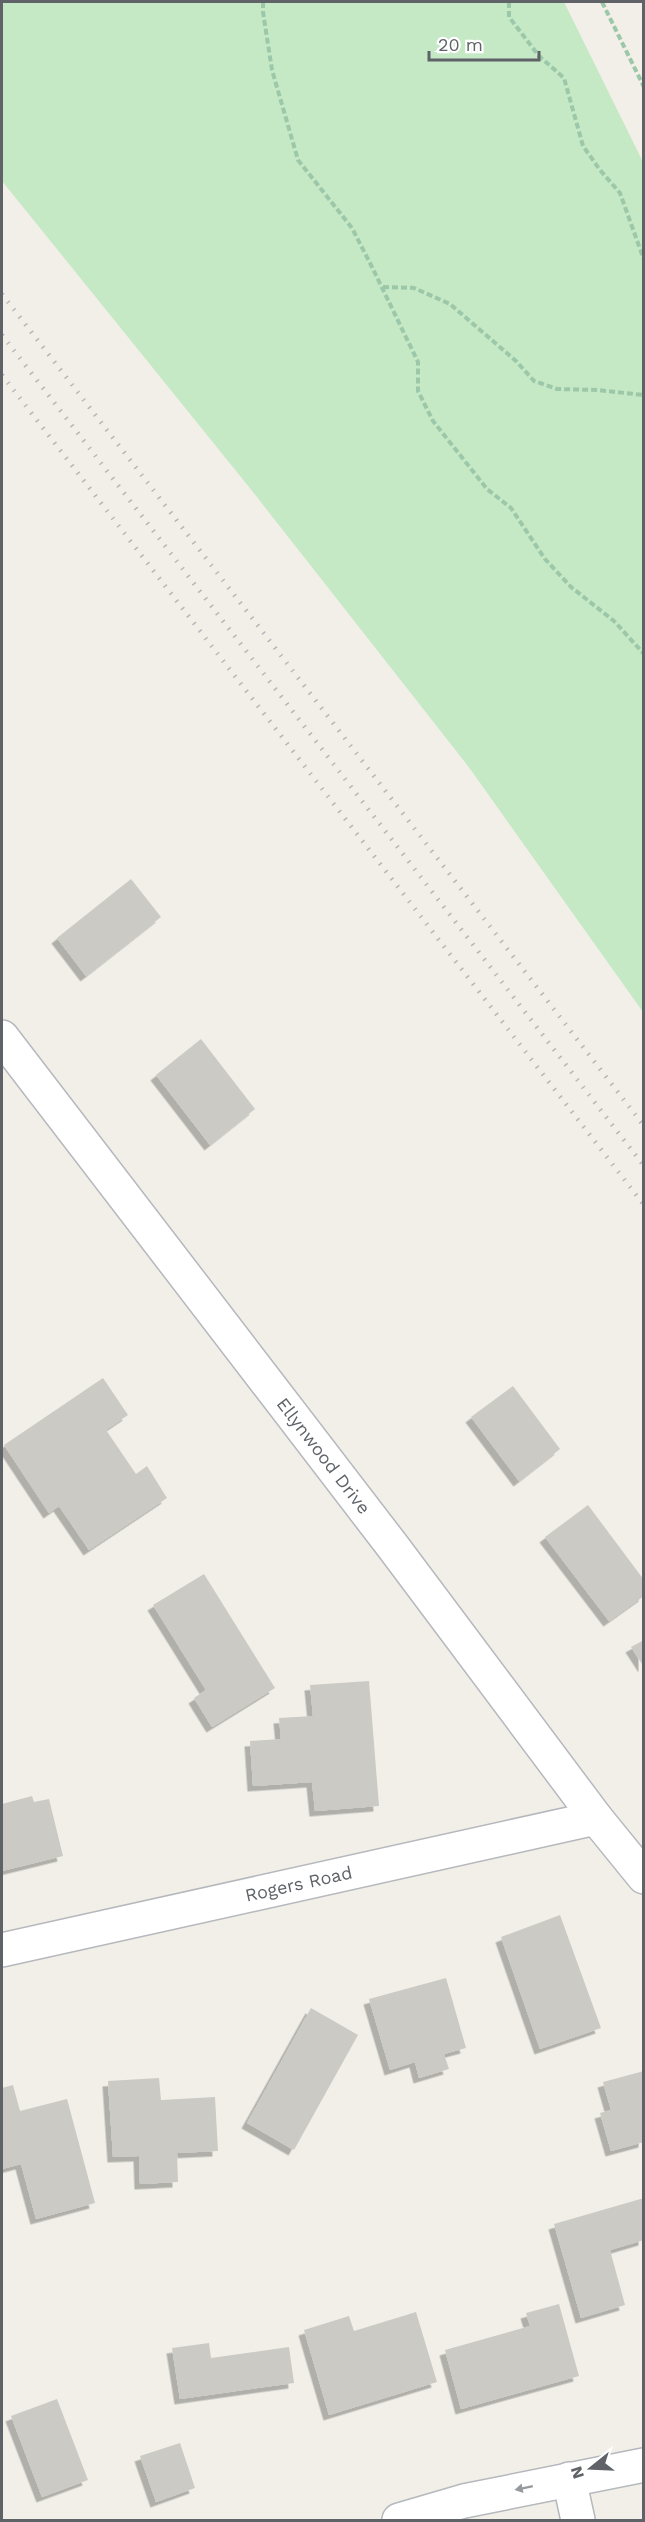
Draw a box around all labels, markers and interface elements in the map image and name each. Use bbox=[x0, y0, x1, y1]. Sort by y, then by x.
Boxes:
scale bar bbox=[429, 24, 538, 62]
text: 20 m bbox=[438, 34, 483, 55]
street label: Ellynwood Drive bbox=[273, 1393, 375, 1518]
street label: Rogers Road bbox=[243, 1861, 354, 1906]
north arrow bbox=[561, 2438, 621, 2498]
text: N bbox=[566, 2464, 588, 2481]
one-way arrow bbox=[515, 2484, 533, 2494]

